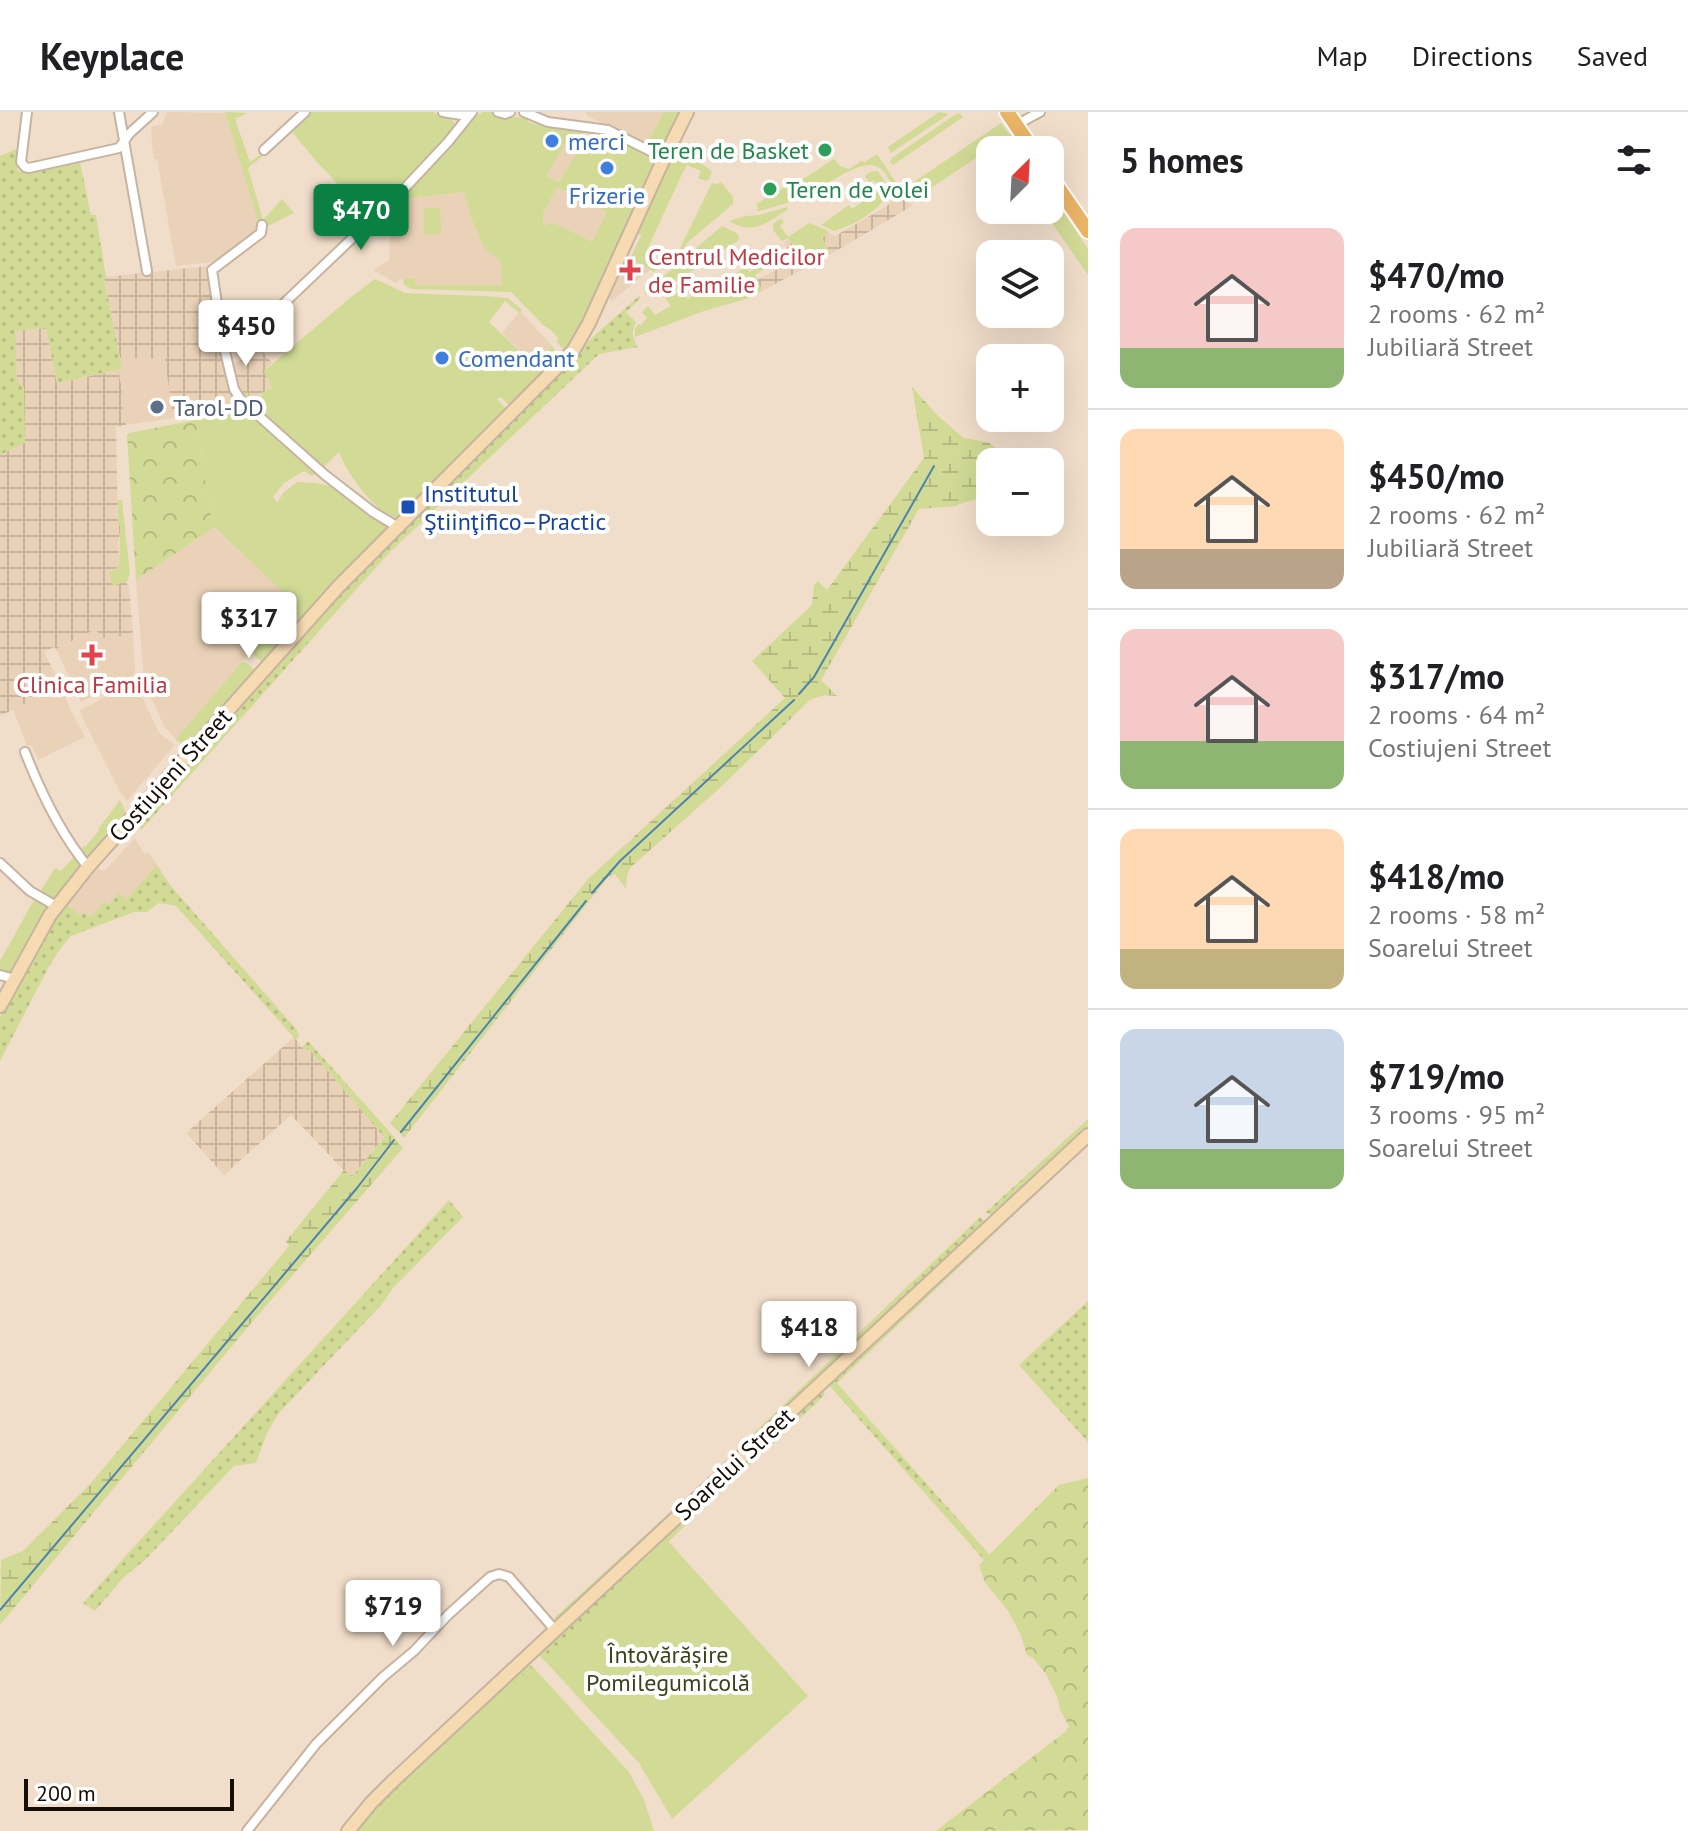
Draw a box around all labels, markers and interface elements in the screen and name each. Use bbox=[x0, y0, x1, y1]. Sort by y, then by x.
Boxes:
text: Keyplace bbox=[40, 31, 184, 80]
text: Map bbox=[1317, 37, 1368, 74]
text: Directions bbox=[1412, 37, 1533, 74]
text: Saved bbox=[1577, 37, 1648, 74]
place label: merci bbox=[568, 126, 625, 157]
marker: merci bbox=[543, 132, 561, 150]
place label: Teren de Basket bbox=[648, 135, 809, 166]
north arrow bbox=[976, 136, 1064, 224]
map controls bbox=[976, 136, 1064, 536]
text: 5 homes bbox=[1120, 138, 1244, 182]
icon: filters bbox=[1612, 138, 1656, 182]
marker: Teren de Basket bbox=[816, 141, 834, 159]
marker: Frizerie bbox=[598, 159, 616, 177]
place label: Teren de volei bbox=[786, 174, 929, 205]
place label: Frizerie bbox=[569, 180, 645, 211]
marker: Teren de volei bbox=[761, 180, 779, 198]
pin: $470 bbox=[314, 184, 408, 252]
text: $470 bbox=[332, 193, 390, 226]
button: layers bbox=[976, 240, 1064, 328]
place label: Centrul Medicilor de Familie bbox=[648, 241, 825, 300]
text: $470/mo bbox=[1368, 253, 1505, 297]
marker: Centrul Medicilor de Familie bbox=[619, 259, 641, 281]
icon: home bbox=[1184, 260, 1280, 356]
text: 2 rooms · 62 m² bbox=[1368, 297, 1545, 330]
pin: $450 bbox=[199, 300, 293, 368]
text: $450 bbox=[217, 309, 275, 342]
text: Jubiliară Street bbox=[1368, 330, 1533, 363]
place label: Comendant bbox=[458, 343, 575, 374]
button: + bbox=[976, 344, 1064, 432]
marker: Comendant bbox=[433, 349, 451, 367]
place label: Tarol-DD bbox=[173, 392, 264, 423]
marker: Tarol-DD bbox=[148, 398, 166, 416]
button: − bbox=[976, 448, 1064, 536]
text: $450/mo bbox=[1368, 454, 1505, 498]
icon: home bbox=[1184, 461, 1280, 557]
place label: Institutul Ştiinţifico–Practic bbox=[424, 478, 606, 537]
marker: Institutul Ştiinţifico–Practic bbox=[399, 498, 417, 516]
text: 2 rooms · 62 m² bbox=[1368, 498, 1545, 531]
text: Jubiliară Street bbox=[1368, 531, 1533, 564]
pin: $317 bbox=[202, 592, 296, 660]
text: $317 bbox=[220, 601, 278, 634]
marker: Clinica Familia bbox=[81, 644, 103, 666]
text: $317/mo bbox=[1368, 654, 1505, 698]
icon: home bbox=[1184, 661, 1280, 757]
place label: Clinica Familia bbox=[16, 669, 168, 700]
text: 2 rooms · 64 m² bbox=[1368, 698, 1545, 731]
street label: Costiujeni Street bbox=[102, 702, 238, 848]
text: Costiujeni Street bbox=[1368, 731, 1551, 764]
text: $418/mo bbox=[1368, 854, 1505, 898]
icon: home bbox=[1184, 861, 1280, 957]
text: 2 rooms · 58 m² bbox=[1368, 898, 1545, 931]
text: Soarelui Street bbox=[1368, 931, 1533, 964]
text: $719/mo bbox=[1368, 1054, 1505, 1098]
icon: home bbox=[1184, 1061, 1280, 1157]
text: 3 rooms · 95 m² bbox=[1368, 1098, 1545, 1131]
text: Soarelui Street bbox=[1368, 1131, 1533, 1164]
pin: $418 bbox=[762, 1301, 856, 1369]
text: $418 bbox=[780, 1310, 838, 1343]
street label: Soarelui Street bbox=[668, 1401, 800, 1527]
pin: $719 bbox=[346, 1580, 440, 1648]
text: $719 bbox=[364, 1589, 422, 1622]
park label: Întovărășire Pomilegumicolă bbox=[586, 1639, 750, 1698]
scale bar bbox=[24, 1775, 234, 1811]
text: 200 m bbox=[36, 1779, 96, 1807]

